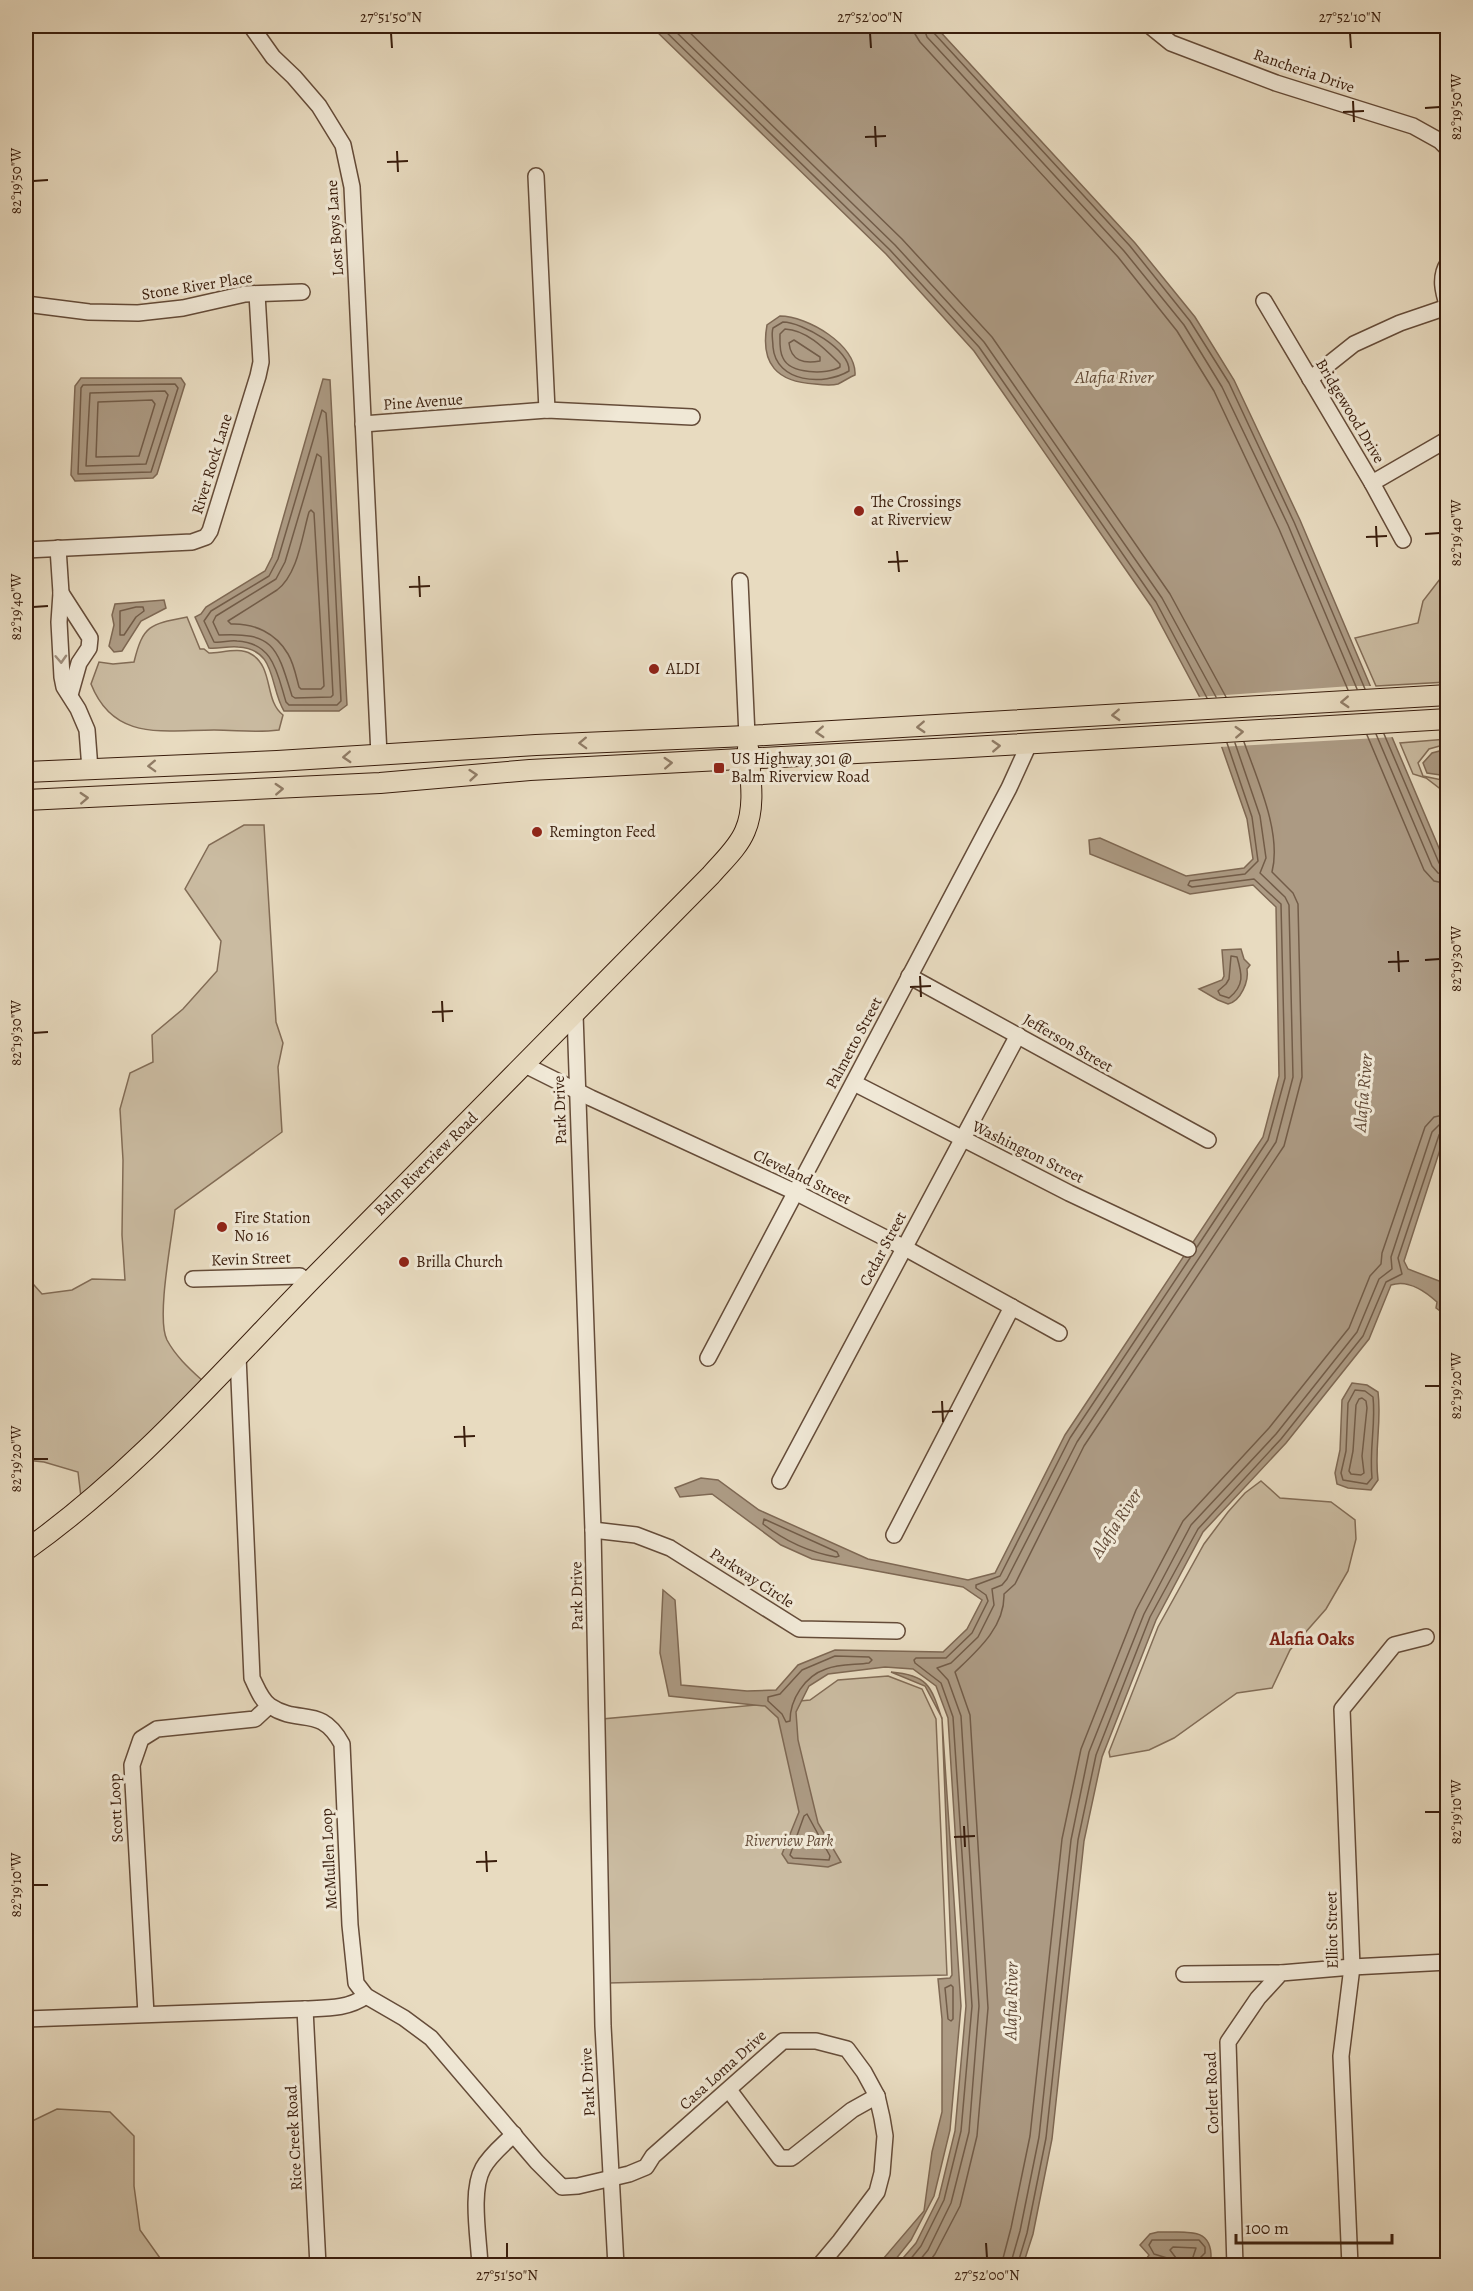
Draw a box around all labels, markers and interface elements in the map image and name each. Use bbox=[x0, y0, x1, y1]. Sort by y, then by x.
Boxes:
text: 27°51'50"N bbox=[360, 7, 422, 27]
text: 27°52'00"N bbox=[837, 7, 903, 27]
text: 27°52'10"N bbox=[1319, 7, 1381, 27]
street label: Rancheria Drive bbox=[1251, 43, 1357, 99]
text: 82°19'50"W bbox=[1446, 74, 1466, 140]
text: 82°19'50"W bbox=[6, 148, 26, 214]
street label: Lost Boys Lane bbox=[321, 179, 349, 277]
street label: Stone River Place bbox=[140, 266, 254, 306]
street label: Bridgewood Drive bbox=[1310, 355, 1390, 467]
water label: Alafia River bbox=[1074, 365, 1154, 389]
street label: Pine Avenue bbox=[382, 388, 464, 416]
street label: River Rock Lane bbox=[186, 411, 238, 517]
place label: The Crossings at Riverview bbox=[871, 491, 961, 531]
text: 82°19'40"W bbox=[1446, 500, 1466, 566]
marker: The Crossings at Riverview bbox=[852, 504, 866, 518]
text: 82°19'40"W bbox=[6, 574, 26, 640]
one-way arrow bbox=[55, 655, 68, 664]
place label: ALDI bbox=[665, 658, 700, 680]
marker: ALDI bbox=[647, 662, 661, 676]
one-way arrow bbox=[1340, 695, 1349, 708]
one-way arrow bbox=[1111, 709, 1120, 722]
one-way arrow bbox=[916, 720, 925, 733]
one-way arrow bbox=[815, 726, 824, 739]
one-way arrow bbox=[1235, 726, 1244, 739]
one-way arrow bbox=[579, 736, 588, 749]
one-way arrow bbox=[991, 740, 1000, 753]
place label: US Highway 301 @ Balm Riverview Road bbox=[731, 748, 870, 788]
one-way arrow bbox=[342, 750, 351, 763]
one-way arrow bbox=[663, 757, 672, 770]
one-way arrow bbox=[148, 760, 157, 773]
marker: US Highway 301 @ Balm Riverview Road bbox=[712, 761, 726, 775]
one-way arrow bbox=[469, 769, 478, 782]
one-way arrow bbox=[274, 782, 283, 795]
one-way arrow bbox=[79, 791, 88, 804]
place label: Remington Feed bbox=[549, 821, 656, 843]
marker: Remington Feed bbox=[530, 825, 544, 839]
text: 82°19'30"W bbox=[1446, 926, 1466, 992]
street label: Palmetto Street bbox=[820, 993, 888, 1093]
text: 82°19'30"W bbox=[6, 1000, 26, 1066]
street label: Jefferson Street bbox=[1019, 1008, 1117, 1078]
water label: Alafia River bbox=[1348, 1052, 1378, 1134]
street label: Park Drive bbox=[548, 1075, 572, 1145]
street label: Balm Riverview Road bbox=[369, 1107, 483, 1221]
street label: Washington Street bbox=[968, 1115, 1088, 1189]
street label: Cleveland Street bbox=[749, 1144, 855, 1210]
place label: Fire Station No 16 bbox=[234, 1207, 311, 1247]
street label: Cedar Street bbox=[854, 1208, 912, 1290]
marker: Fire Station No 16 bbox=[215, 1220, 229, 1234]
street label: Kevin Street bbox=[211, 1247, 291, 1271]
place label: Brilla Church bbox=[416, 1251, 503, 1273]
marker: Brilla Church bbox=[397, 1255, 411, 1269]
text: 82°19'20"W bbox=[1446, 1352, 1466, 1420]
text: 82°19'20"W bbox=[6, 1425, 26, 1493]
water label: Alafia River bbox=[1084, 1483, 1148, 1563]
street label: Parkway Circle bbox=[706, 1542, 798, 1614]
street label: Park Drive bbox=[565, 1561, 589, 1631]
district label: Alafia Oaks bbox=[1269, 1627, 1354, 1651]
street label: Scott Loop bbox=[103, 1773, 129, 1843]
text: 82°19'10"W bbox=[1446, 1779, 1466, 1845]
street label: McMullen Loop bbox=[315, 1808, 343, 1910]
park label: Riverview Park bbox=[745, 1830, 833, 1852]
text: 82°19'10"W bbox=[6, 1852, 26, 1918]
street label: Elliot Street bbox=[1320, 1891, 1344, 1969]
water label: Alafia River bbox=[998, 1961, 1024, 2041]
street label: Casa Loma Drive bbox=[675, 2025, 771, 2115]
street label: Park Drive bbox=[575, 2047, 601, 2117]
street label: Corlett Road bbox=[1200, 2051, 1224, 2134]
street label: Rice Creek Road bbox=[280, 2084, 308, 2191]
scale bar bbox=[1236, 2207, 1392, 2245]
text: 100 m bbox=[1245, 2216, 1289, 2240]
text: 27°51'50"N bbox=[476, 2265, 538, 2285]
text: 27°52'00"N bbox=[954, 2265, 1020, 2285]

